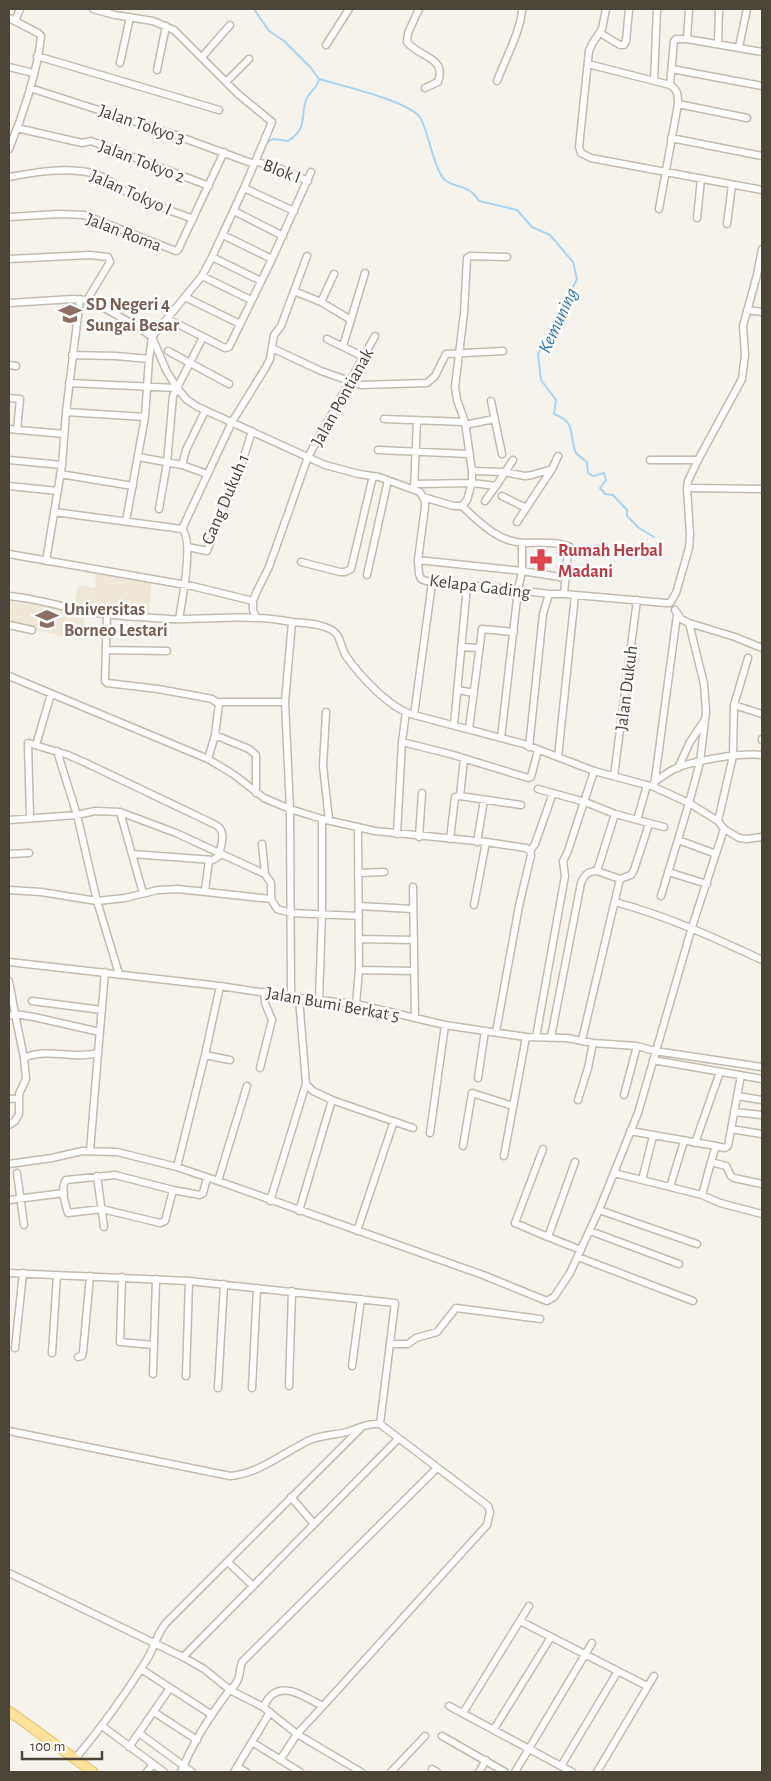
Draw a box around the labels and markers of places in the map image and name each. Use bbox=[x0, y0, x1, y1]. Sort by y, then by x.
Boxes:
place label: SD Negeri 4 Sungai Besar bbox=[86, 296, 180, 335]
school or university icon: SD Negeri 4 Sungai Besar bbox=[57, 301, 83, 327]
place label: Rumah Herbal Madani bbox=[558, 542, 663, 581]
pharmacy icon: Rumah Herbal Madani bbox=[528, 547, 554, 573]
place label: Universitas Borneo Lestari bbox=[64, 601, 168, 640]
school or university icon: Universitas Borneo Lestari bbox=[34, 606, 60, 632]

